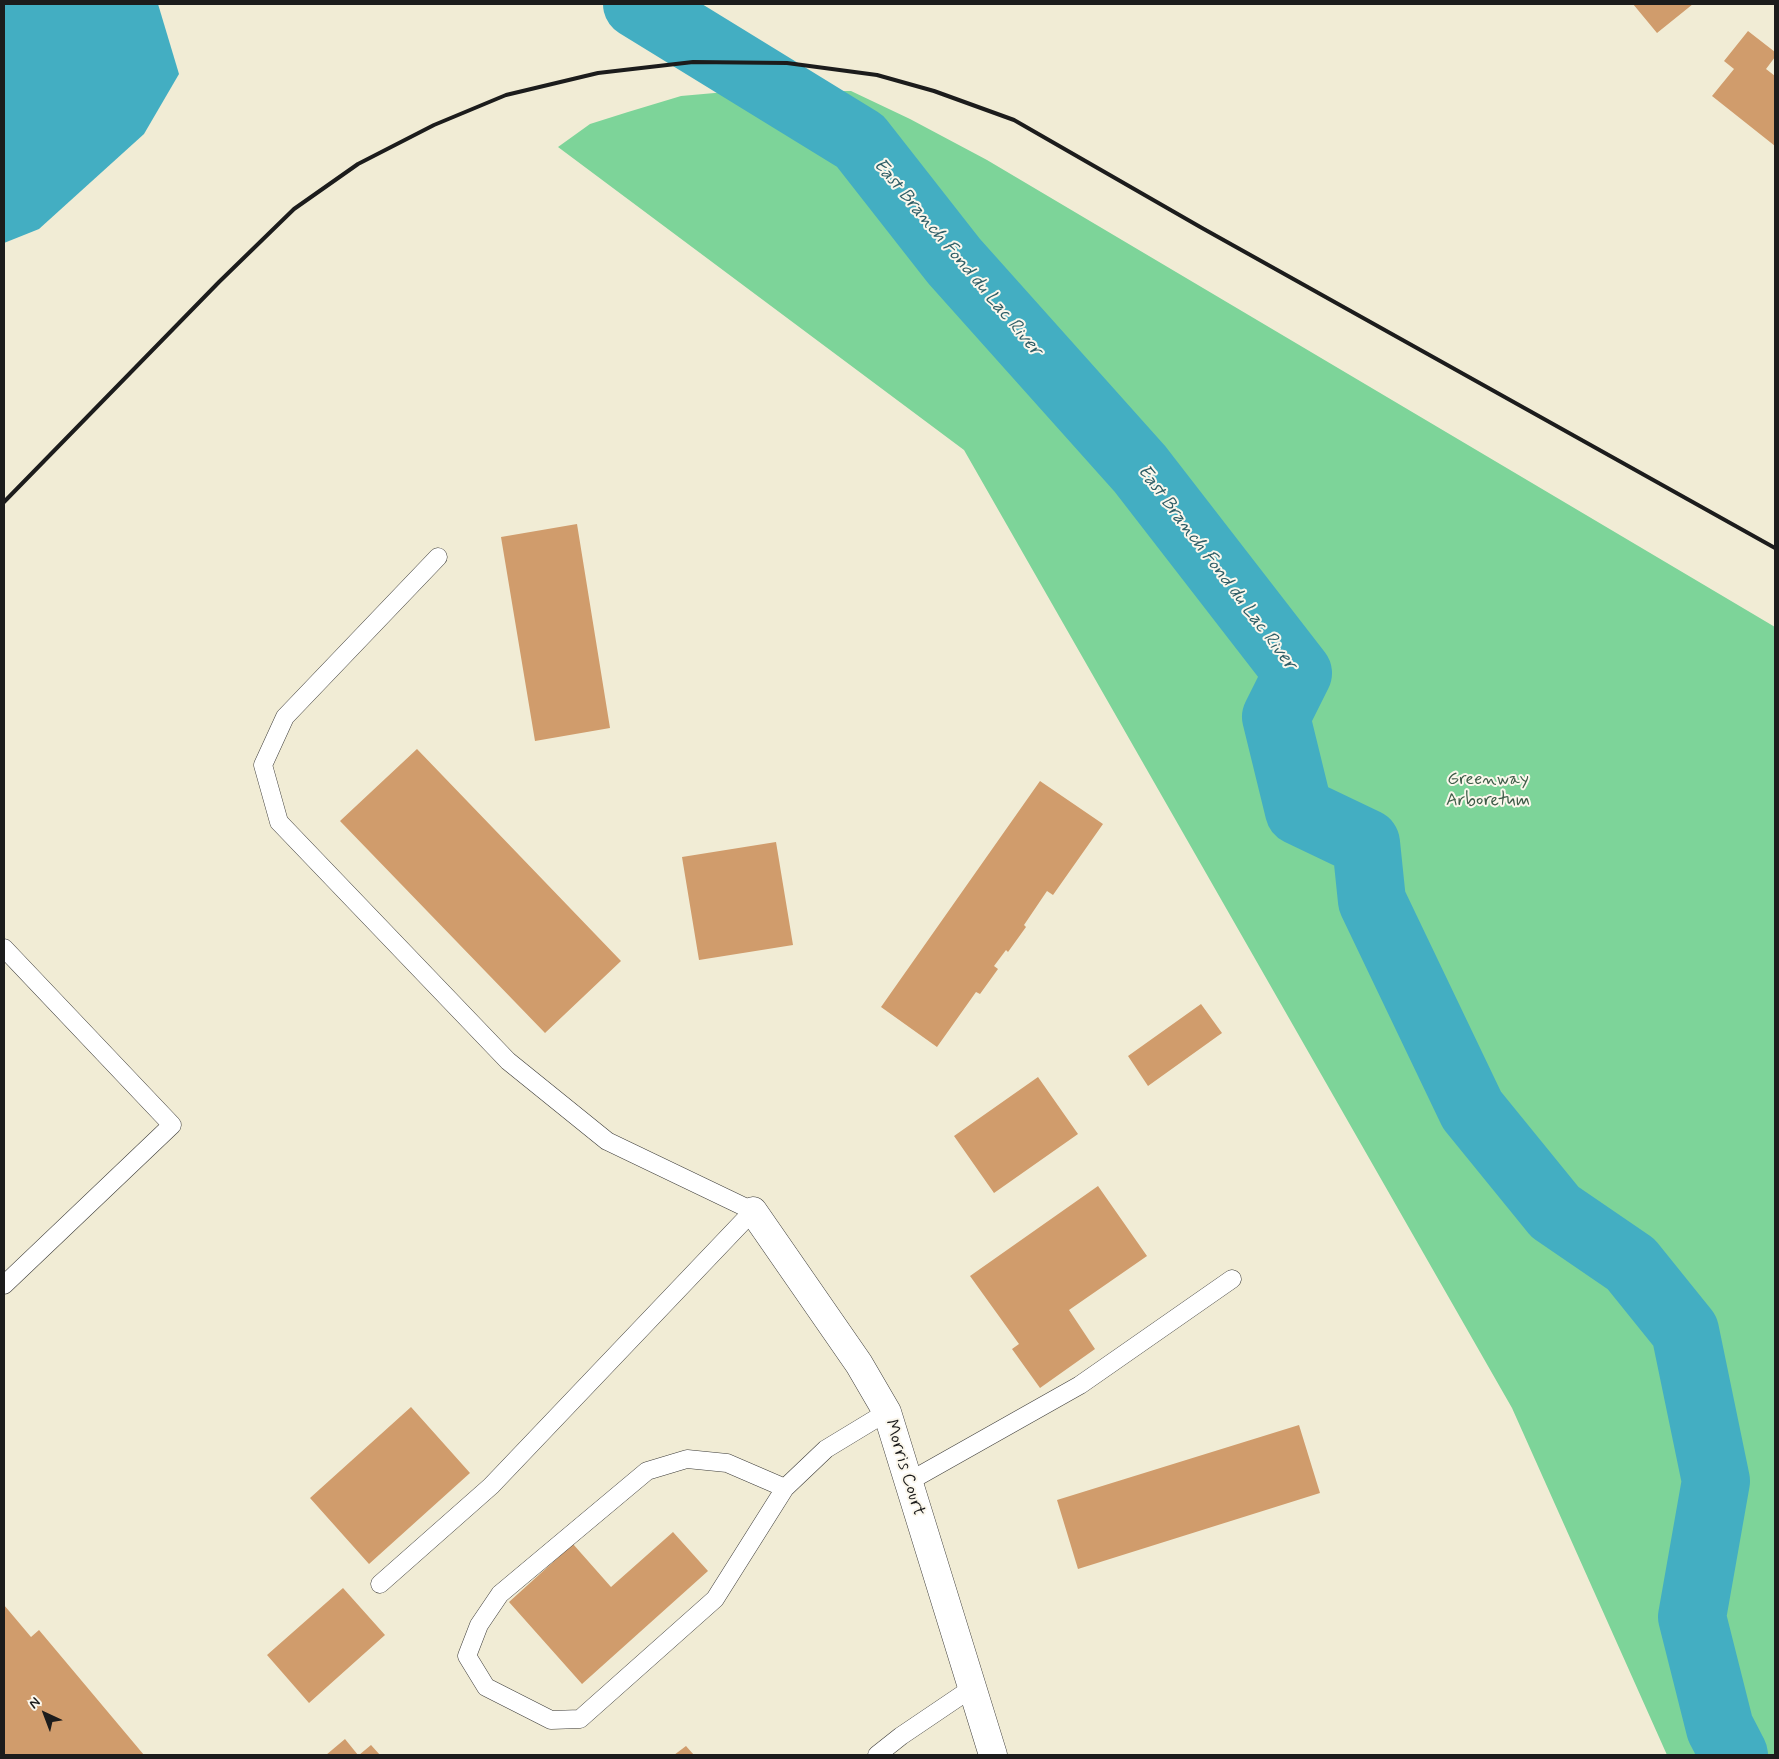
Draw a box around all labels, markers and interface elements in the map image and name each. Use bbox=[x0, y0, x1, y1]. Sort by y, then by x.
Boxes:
water label: East Branch Fond du Lac River bbox=[868, 155, 1046, 361]
water label: East Branch Fond du Lac River bbox=[1131, 461, 1301, 675]
park label: Greenway Arboretum bbox=[1446, 769, 1530, 812]
street label: Morris Court bbox=[879, 1417, 929, 1519]
north arrow bbox=[20, 1689, 70, 1739]
text: N bbox=[25, 1693, 44, 1713]

